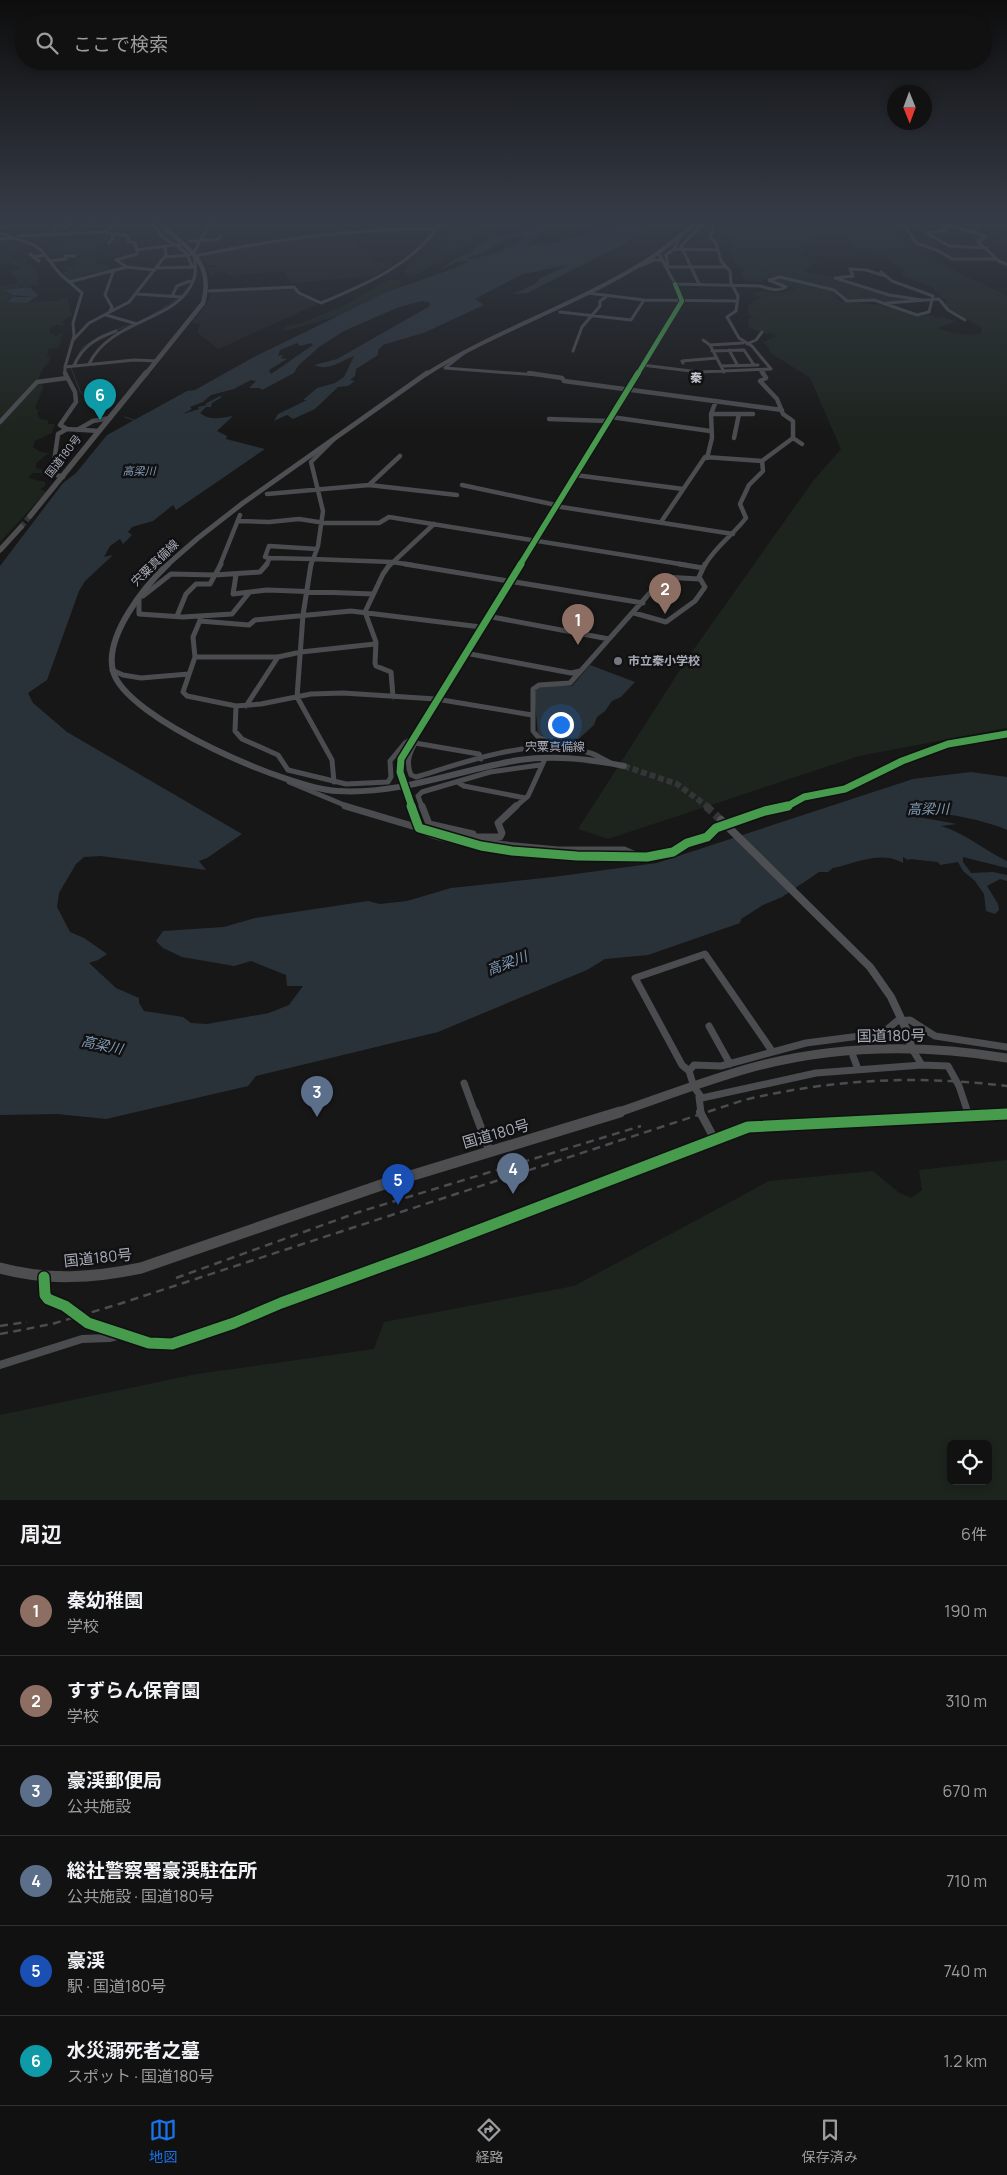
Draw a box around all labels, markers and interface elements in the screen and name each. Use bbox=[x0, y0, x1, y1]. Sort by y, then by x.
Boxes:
search box bbox=[15, 15, 992, 70]
icon: search bbox=[33, 29, 61, 57]
text: ここで検索 bbox=[73, 31, 168, 57]
north arrow bbox=[887, 85, 932, 130]
district label: 秦 bbox=[690, 369, 702, 386]
pin: 6 bbox=[84, 379, 116, 420]
street label: 国道180号 bbox=[41, 431, 84, 480]
water label: 高梁川 bbox=[123, 463, 156, 478]
street label: 宍粟真備線 bbox=[127, 536, 182, 590]
pin: 2 bbox=[649, 573, 681, 614]
pin: 1 bbox=[562, 604, 594, 645]
place label: 市立秦小学校 bbox=[628, 652, 700, 669]
marker: 市立秦小学校 bbox=[612, 655, 624, 667]
your location bbox=[548, 712, 574, 738]
street label: 宍粟真備線 bbox=[525, 738, 585, 755]
water label: 高梁川 bbox=[907, 799, 951, 818]
water label: 高梁川 bbox=[484, 945, 532, 979]
street label: 国道180号 bbox=[856, 1024, 926, 1047]
water label: 高梁川 bbox=[80, 1031, 127, 1059]
pin: 3 bbox=[301, 1076, 333, 1117]
street label: 国道180号 bbox=[460, 1114, 532, 1153]
pin: 4 bbox=[497, 1153, 529, 1194]
pin: 5 bbox=[382, 1164, 414, 1205]
street label: 国道180号 bbox=[63, 1243, 133, 1272]
map controls bbox=[947, 1440, 992, 1485]
button: locate bbox=[947, 1440, 992, 1485]
text: 周辺 bbox=[20, 1520, 62, 1548]
text: 6件 bbox=[961, 1523, 987, 1545]
text: 秦幼稚園 bbox=[67, 1587, 143, 1613]
text: 1 bbox=[32, 1600, 40, 1622]
text: 190 m bbox=[944, 1600, 987, 1622]
text: 学校 bbox=[67, 1615, 99, 1637]
text: すずらん保育園 bbox=[67, 1677, 200, 1703]
text: 2 bbox=[31, 1690, 41, 1712]
text: 310 m bbox=[945, 1690, 987, 1712]
text: 学校 bbox=[67, 1705, 99, 1727]
text: 豪渓郵便局 bbox=[67, 1767, 162, 1793]
text: 3 bbox=[31, 1780, 41, 1802]
text: 670 m bbox=[943, 1780, 987, 1802]
text: 公共施設 bbox=[67, 1795, 131, 1817]
text: 総社警察署豪渓駐在所 bbox=[67, 1857, 257, 1883]
text: 4 bbox=[31, 1870, 41, 1892]
text: 710 m bbox=[946, 1870, 987, 1892]
text: 公共施設 · 国道180号 bbox=[67, 1885, 214, 1907]
text: 豪渓 bbox=[67, 1947, 105, 1973]
text: 5 bbox=[31, 1960, 41, 1982]
text: 740 m bbox=[944, 1960, 987, 1982]
text: 駅 · 国道180号 bbox=[67, 1975, 166, 1997]
text: 水災溺死者之墓 bbox=[67, 2037, 200, 2063]
text: 6 bbox=[31, 2050, 41, 2072]
text: 1.2 km bbox=[944, 2050, 987, 2072]
text: スポット · 国道180号 bbox=[67, 2065, 214, 2087]
tab: 地図 bbox=[149, 2116, 177, 2166]
tab: 経路 bbox=[475, 2116, 503, 2166]
tab: 保存済み bbox=[802, 2116, 858, 2166]

